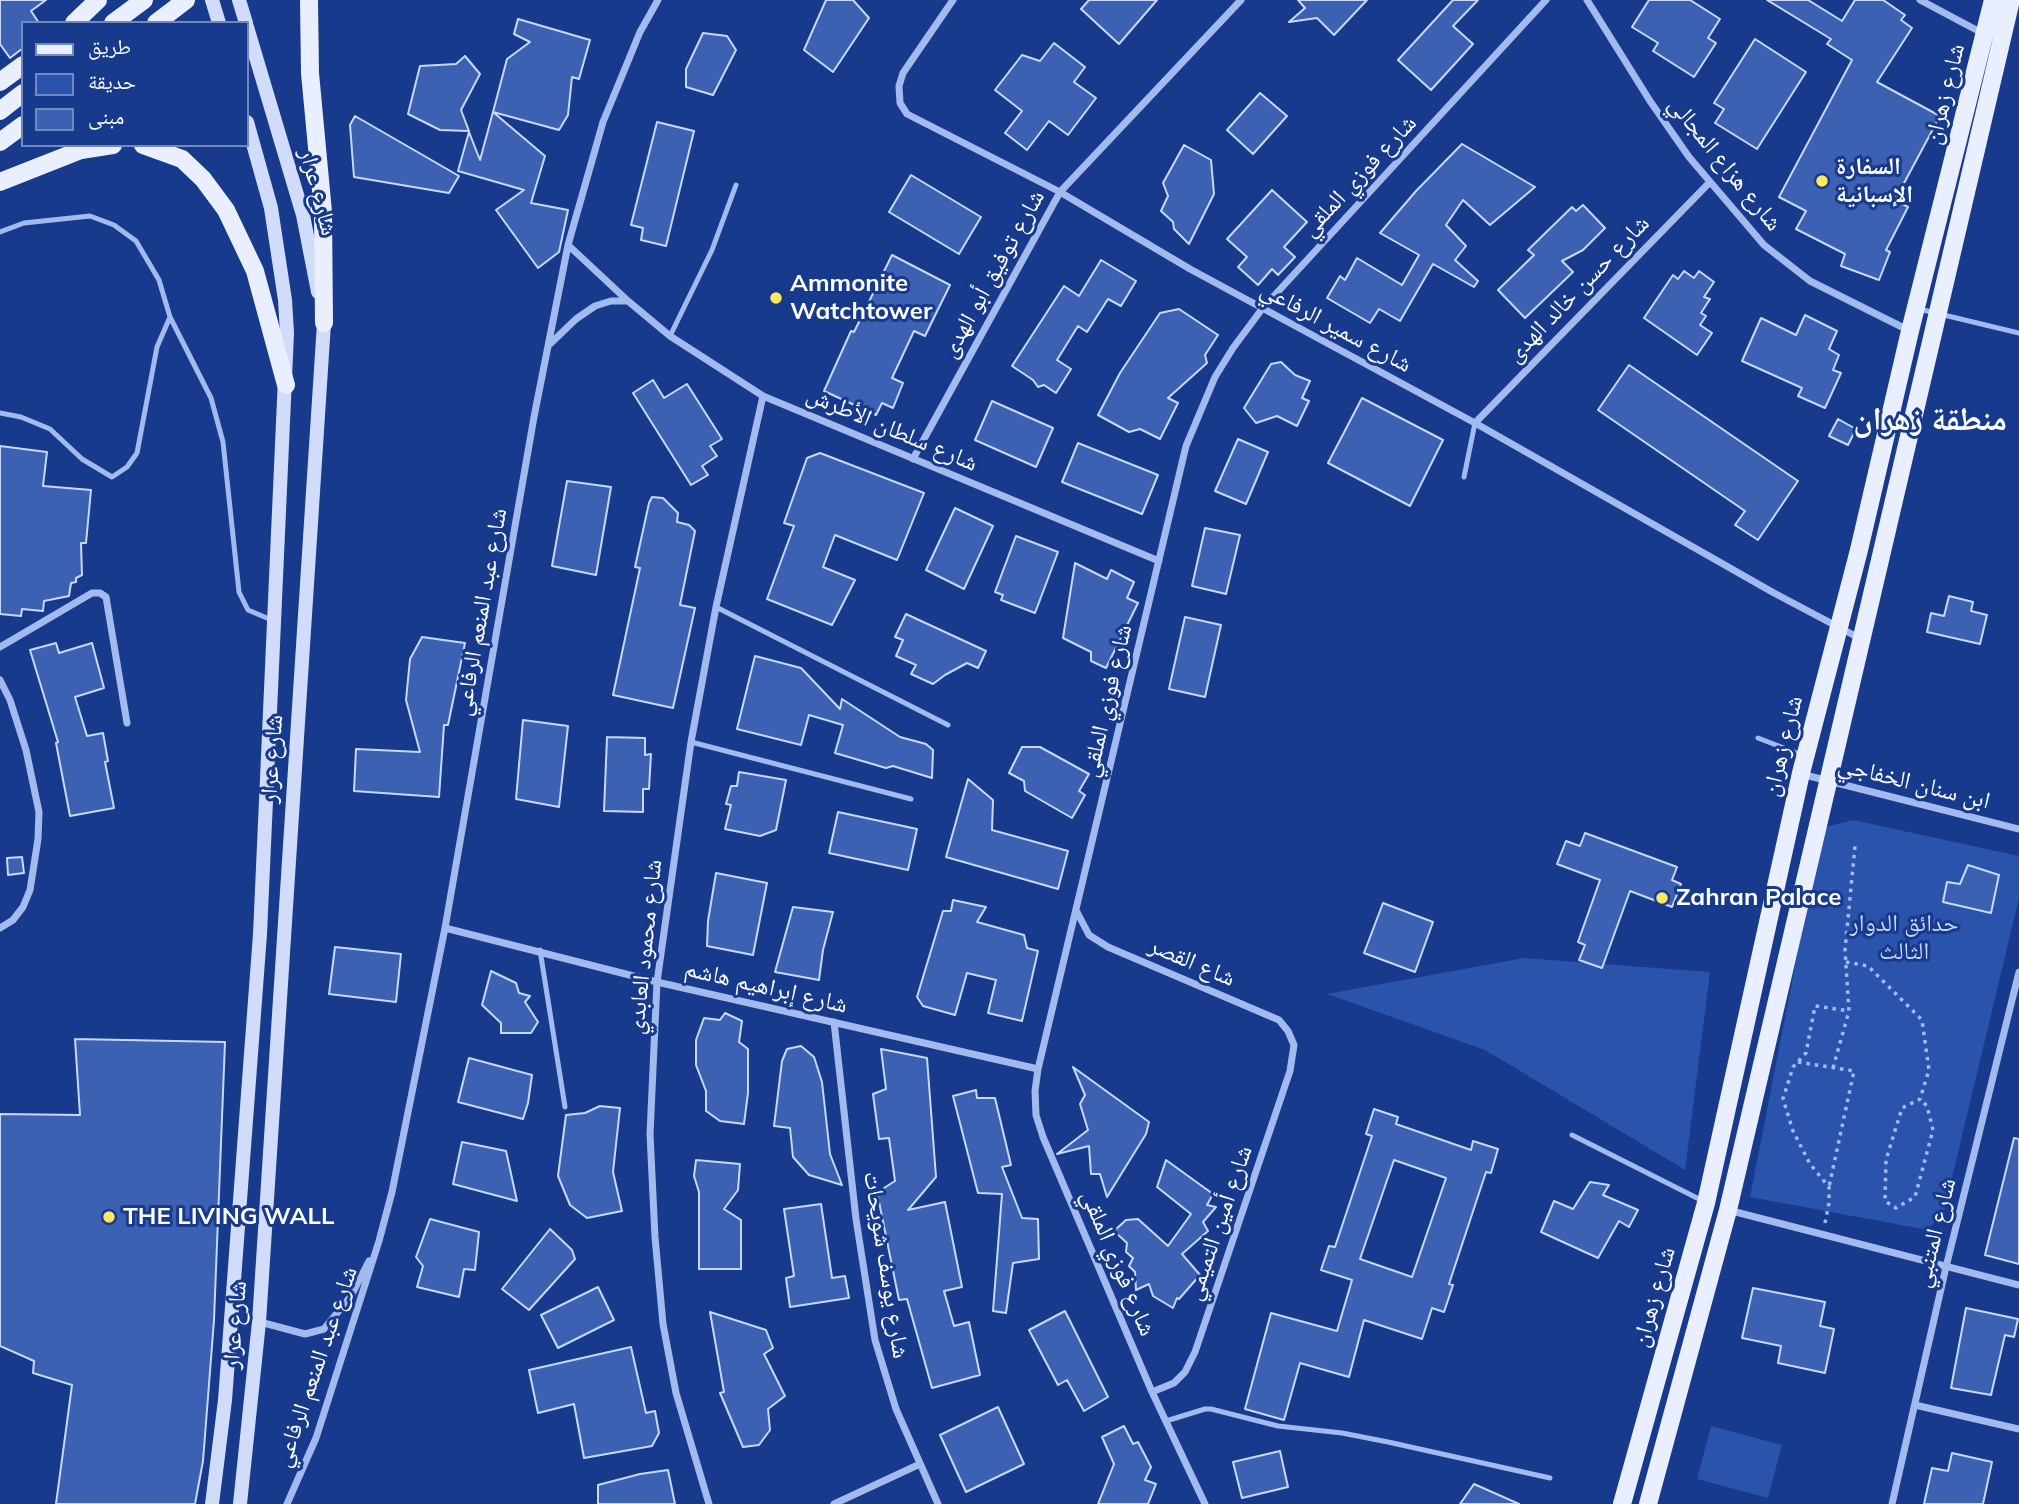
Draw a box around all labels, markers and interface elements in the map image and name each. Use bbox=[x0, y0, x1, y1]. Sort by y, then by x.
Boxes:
legend bbox=[21, 21, 248, 147]
text: طريق bbox=[88, 33, 131, 59]
street label: شارع زهران bbox=[1919, 41, 1971, 147]
text: حديقة bbox=[88, 68, 136, 94]
street label: شارع هزاع المجالي bbox=[1662, 91, 1788, 237]
text: مبنى bbox=[88, 103, 124, 129]
street label: شارع فوزي الملقي bbox=[1295, 109, 1423, 243]
street label: شارع عرار bbox=[293, 145, 343, 239]
place label: السفارة الإسبانية bbox=[1836, 153, 1913, 209]
marker: السفارة الإسبانية bbox=[1814, 173, 1830, 189]
street label: شارع توفيق أبو الهدى bbox=[935, 185, 1051, 363]
street label: شارع حسن خالد الهدى bbox=[1500, 209, 1656, 369]
place label: Ammonite Watchtower bbox=[790, 270, 932, 326]
street label: شارع سمير الرفاعي bbox=[1255, 275, 1417, 379]
marker: Ammonite Watchtower bbox=[768, 290, 784, 306]
street label: شارع سلطان الأطرش bbox=[802, 380, 982, 478]
district label: منطقة زهران bbox=[1853, 401, 2007, 439]
street label: شارع عبد المنعم الرفاعي bbox=[449, 506, 513, 718]
street label: شارع فوزي الملقي bbox=[1075, 622, 1139, 780]
street label: شارع زهران bbox=[1757, 693, 1809, 799]
street label: شارع عرار bbox=[255, 714, 289, 804]
street label: ابن سنان الخفاجي bbox=[1835, 750, 1993, 816]
street label: شارع محمود العابدي bbox=[621, 858, 669, 1036]
place label: Zahran Palace bbox=[1676, 884, 1841, 912]
marker: Zahran Palace bbox=[1654, 890, 1670, 906]
park label: حدائق الدوار الثالث bbox=[1849, 910, 1959, 966]
street label: شاع القصر bbox=[1144, 931, 1240, 993]
street label: شارع إبراهيم هاشم bbox=[682, 954, 850, 1020]
street label: شارع أمين التميمي bbox=[1179, 1142, 1259, 1304]
street label: شارع يوسف شويحات bbox=[857, 1169, 915, 1361]
street label: شارع المتنبي bbox=[1908, 1175, 1962, 1291]
street label: شارع فوزي الملقي bbox=[1074, 1186, 1162, 1340]
place label: THE LIVING WALL bbox=[123, 1203, 334, 1231]
marker: THE LIVING WALL bbox=[101, 1209, 117, 1225]
street label: شارع زهران bbox=[1626, 1244, 1682, 1350]
street label: شارع عبد المنعم الرفاعي bbox=[268, 1263, 364, 1471]
street label: شارع عرار bbox=[217, 1280, 253, 1370]

